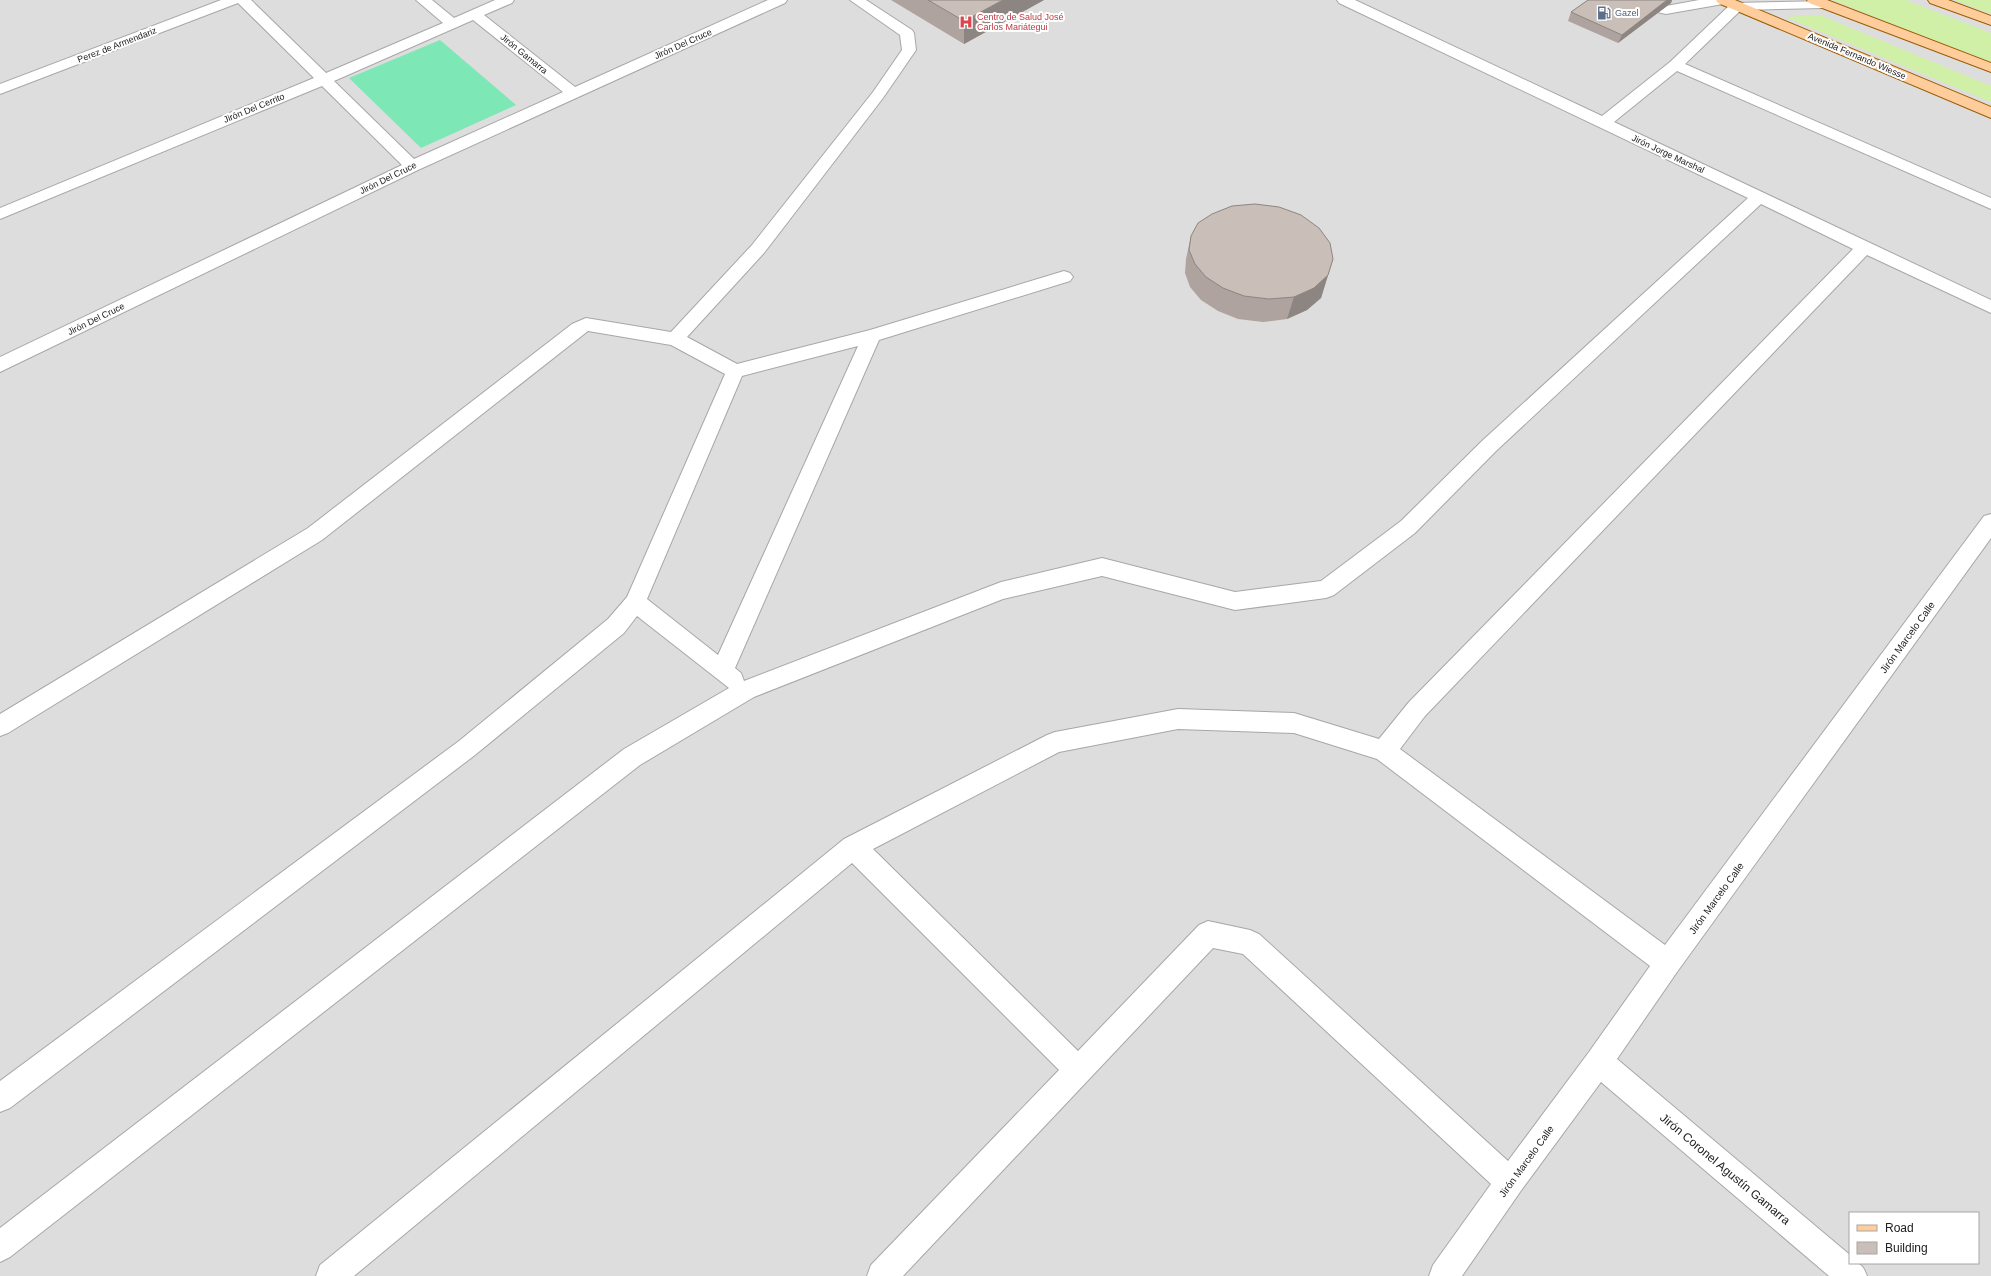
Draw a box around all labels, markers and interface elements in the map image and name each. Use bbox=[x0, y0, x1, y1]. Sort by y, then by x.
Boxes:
fuel station icon: Gazel bbox=[1596, 5, 1612, 21]
place label: Gazel bbox=[1615, 8, 1639, 18]
place label: Centro de Salud José Carlos Mariátegui bbox=[977, 12, 1064, 32]
hospital icon: Centro de Salud José Carlos Mariátegui bbox=[958, 14, 974, 30]
street label: Perez de Armendariz bbox=[76, 25, 158, 65]
street label: Jirón Del Cruce bbox=[653, 27, 713, 61]
street label: Avenida Fernando Wiesse bbox=[1807, 31, 1907, 81]
street label: Jirón Gamarra bbox=[499, 32, 549, 76]
street label: Jirón Del Cerrito bbox=[222, 91, 286, 125]
street label: Jirón Jorge Marshal bbox=[1630, 133, 1706, 175]
street label: Jirón Del Cruce bbox=[358, 160, 418, 196]
street label: Jirón Del Cruce bbox=[66, 301, 126, 337]
street label: Jirón Marcelo Calle bbox=[1878, 599, 1937, 675]
street label: Jirón Marcelo Calle bbox=[1687, 860, 1746, 936]
street label: Jirón Coronel Agustín Gamarra bbox=[1657, 1110, 1793, 1228]
street label: Jirón Marcelo Calle bbox=[1497, 1123, 1556, 1199]
legend bbox=[1849, 1212, 1979, 1264]
text: Road bbox=[1885, 1221, 1914, 1235]
text: Building bbox=[1885, 1241, 1928, 1255]

